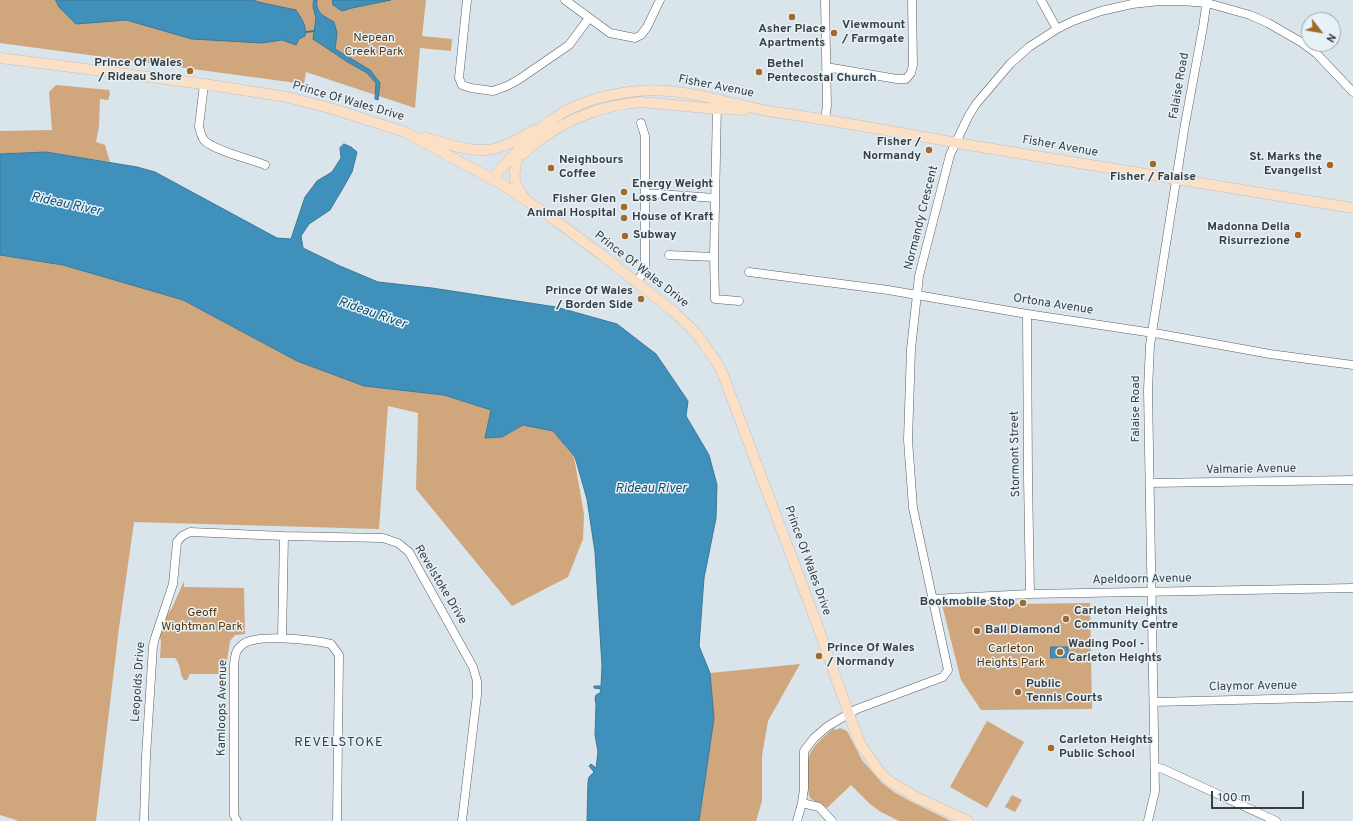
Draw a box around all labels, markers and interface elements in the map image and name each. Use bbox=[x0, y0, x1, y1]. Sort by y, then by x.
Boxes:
marker: Asher Place Apartments bbox=[787, 12, 797, 22]
north arrow bbox=[1301, 12, 1341, 52]
place label: Viewmount / Farmgate bbox=[842, 19, 905, 47]
place label: Asher Place Apartments bbox=[758, 23, 826, 51]
marker: Viewmount / Farmgate bbox=[829, 28, 839, 38]
text: N bbox=[1322, 31, 1338, 45]
park label: Nepean Creek Park bbox=[344, 32, 404, 60]
street label: Falaise Road bbox=[1167, 52, 1193, 120]
place label: Prince Of Wales / Rideau Shore bbox=[94, 57, 182, 85]
place label: Bethel Pentecostal Church bbox=[767, 58, 877, 86]
marker: Prince Of Wales / Rideau Shore bbox=[185, 66, 195, 76]
marker: Bethel Pentecostal Church bbox=[754, 67, 764, 77]
street label: Fisher Avenue bbox=[677, 73, 755, 101]
street label: Prince Of Wales Drive bbox=[290, 79, 406, 125]
street label: Fisher Avenue bbox=[1021, 133, 1099, 161]
place label: Fisher / Normandy bbox=[863, 136, 921, 164]
marker: Fisher / Normandy bbox=[924, 145, 934, 155]
place label: St. Marks the Evangelist bbox=[1249, 151, 1322, 179]
place label: Neighbours Coffee bbox=[559, 154, 623, 182]
marker: Fisher / Falaise bbox=[1148, 159, 1158, 169]
marker: St. Marks the Evangelist bbox=[1325, 160, 1335, 170]
marker: Neighbours Coffee bbox=[546, 163, 556, 173]
street label: Normandy Crescent bbox=[902, 164, 942, 272]
place label: Fisher / Falaise bbox=[1110, 171, 1196, 185]
place label: Energy Weight Loss Centre bbox=[632, 178, 713, 206]
marker: Energy Weight Loss Centre bbox=[619, 187, 629, 197]
water label: Rideau River bbox=[29, 190, 103, 220]
place label: Fisher Glen Animal Hospital bbox=[527, 193, 616, 221]
marker: Fisher Glen Animal Hospital bbox=[619, 202, 629, 212]
place label: House of Kraft bbox=[632, 211, 713, 225]
marker: House of Kraft bbox=[619, 213, 629, 223]
place label: Madonna Della Risurrezione bbox=[1207, 221, 1290, 249]
street label: Prince Of Wales Drive bbox=[591, 229, 691, 311]
place label: Subway bbox=[633, 229, 677, 243]
marker: Madonna Della Risurrezione bbox=[1293, 230, 1303, 240]
marker: Subway bbox=[620, 231, 630, 241]
place label: Prince Of Wales / Borden Side bbox=[545, 285, 633, 313]
street label: Ortona Avenue bbox=[1012, 292, 1094, 318]
marker: Prince Of Wales / Borden Side bbox=[636, 294, 646, 304]
water label: Rideau River bbox=[336, 295, 408, 333]
street label: Falaise Road bbox=[1130, 375, 1144, 443]
street label: Stormont Street bbox=[1008, 411, 1024, 497]
street label: Valmarie Avenue bbox=[1206, 462, 1296, 478]
water label: Rideau River bbox=[615, 481, 687, 497]
street label: Prince Of Wales Drive bbox=[780, 504, 834, 618]
street label: Revelstoke Drive bbox=[411, 543, 469, 627]
street label: Apeldoorn Avenue bbox=[1092, 572, 1192, 588]
place label: Bookmobile Stop bbox=[920, 596, 1015, 610]
marker: Bookmobile Stop bbox=[1018, 598, 1028, 608]
place label: Carleton Heights Community Centre bbox=[1074, 605, 1178, 633]
park label: Geoff Wightman Park bbox=[161, 607, 243, 635]
marker: Carleton Heights Community Centre bbox=[1061, 614, 1071, 624]
place label: Ball Diamond bbox=[985, 624, 1060, 638]
marker: Ball Diamond bbox=[972, 626, 982, 636]
place label: Wading Pool - Carleton Heights bbox=[1068, 638, 1162, 666]
street label: Leopolds Drive bbox=[129, 641, 149, 723]
place label: Prince Of Wales / Normandy bbox=[827, 642, 915, 670]
park label: Carleton Heights Park bbox=[977, 643, 1045, 671]
marker: Wading Pool - Carleton Heights bbox=[1055, 647, 1065, 657]
marker: Prince Of Wales / Normandy bbox=[814, 651, 824, 661]
street label: Kamloops Avenue bbox=[215, 660, 231, 756]
place label: Public Tennis Courts bbox=[1026, 678, 1103, 706]
street label: Claymor Avenue bbox=[1209, 679, 1297, 695]
marker: Public Tennis Courts bbox=[1013, 687, 1023, 697]
place label: Carleton Heights Public School bbox=[1059, 734, 1153, 762]
district label: REVELSTOKE bbox=[294, 735, 384, 751]
marker: Carleton Heights Public School bbox=[1046, 743, 1056, 753]
scale bar bbox=[1213, 783, 1306, 809]
text: 100 m bbox=[1218, 790, 1251, 806]

